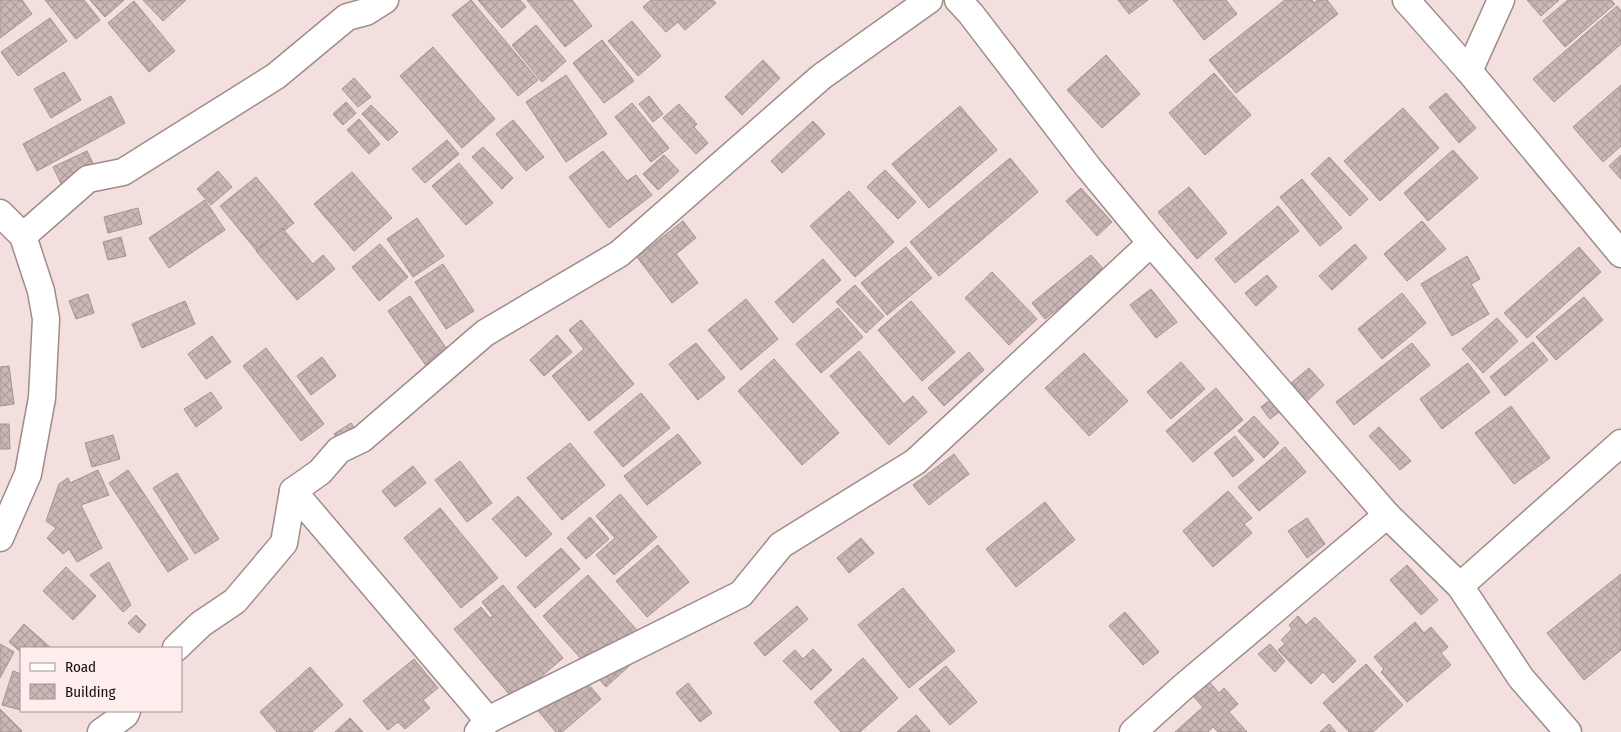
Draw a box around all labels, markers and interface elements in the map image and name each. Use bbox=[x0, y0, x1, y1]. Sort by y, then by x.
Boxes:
legend bbox=[20, 647, 182, 712]
text: Road bbox=[65, 658, 96, 676]
text: Building bbox=[65, 683, 116, 701]

